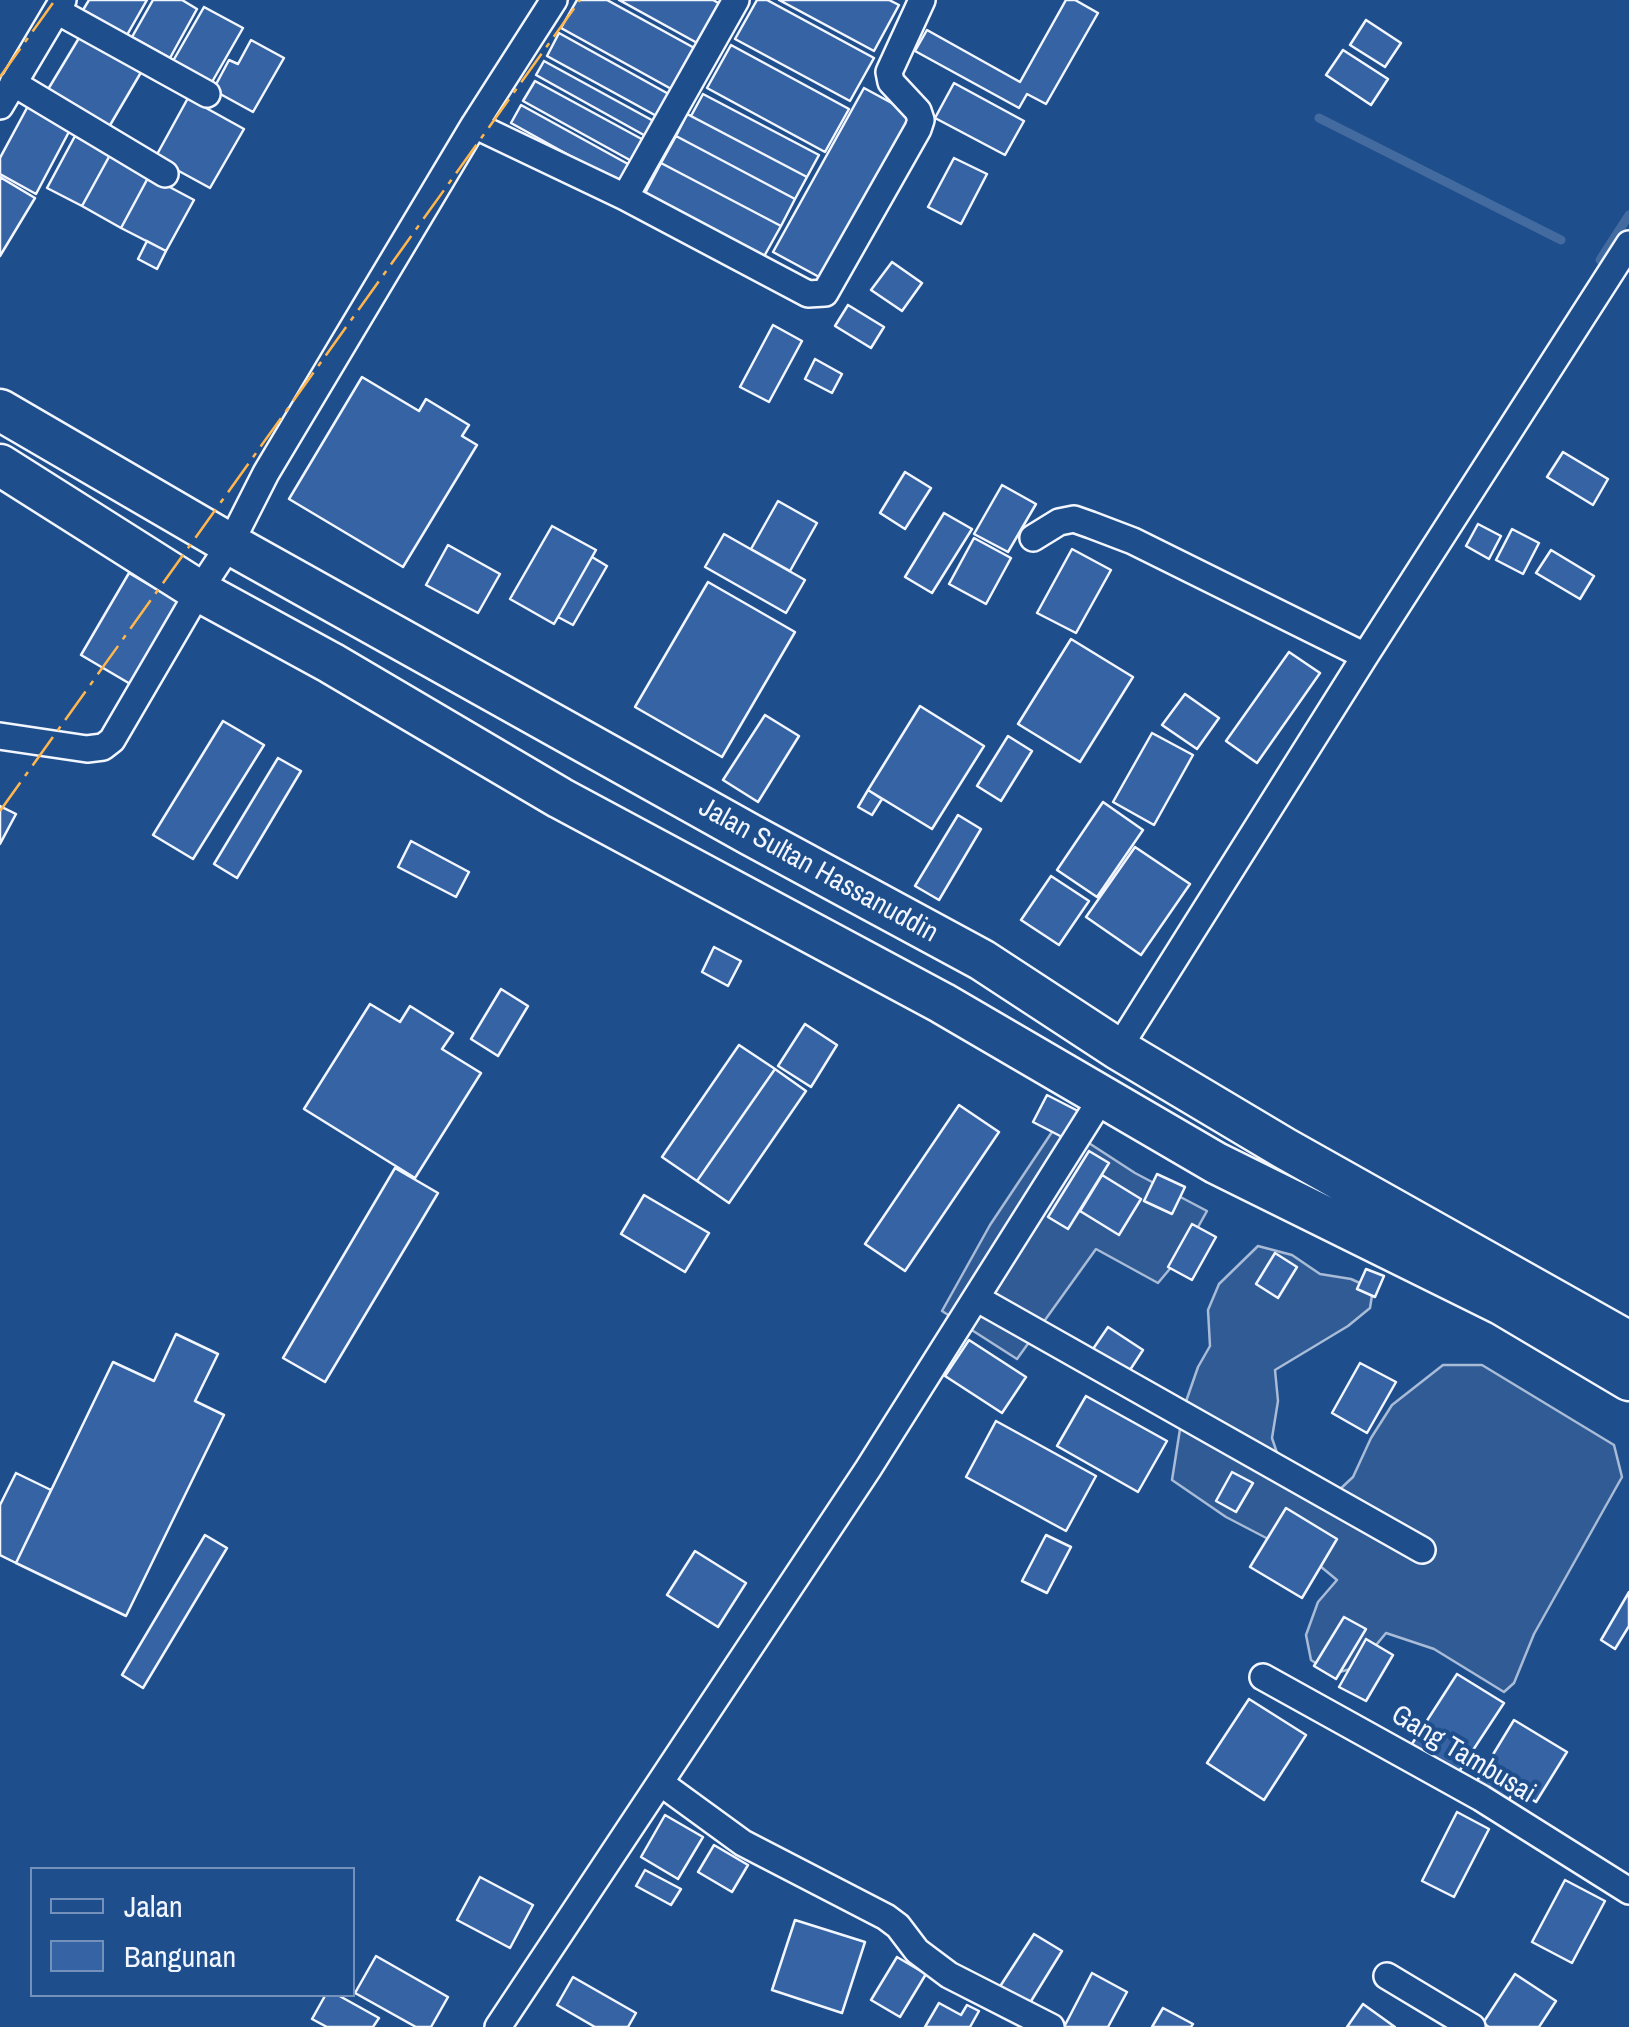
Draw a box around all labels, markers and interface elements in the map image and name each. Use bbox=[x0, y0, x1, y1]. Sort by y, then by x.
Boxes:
street label: Jalan Sultan Hassanuddin bbox=[693, 791, 943, 951]
street label: Gang Tambusai bbox=[1385, 1699, 1541, 1811]
legend bbox=[30, 1867, 355, 1997]
text: Jalan bbox=[124, 1886, 183, 1926]
text: Bangunan bbox=[124, 1936, 236, 1976]

